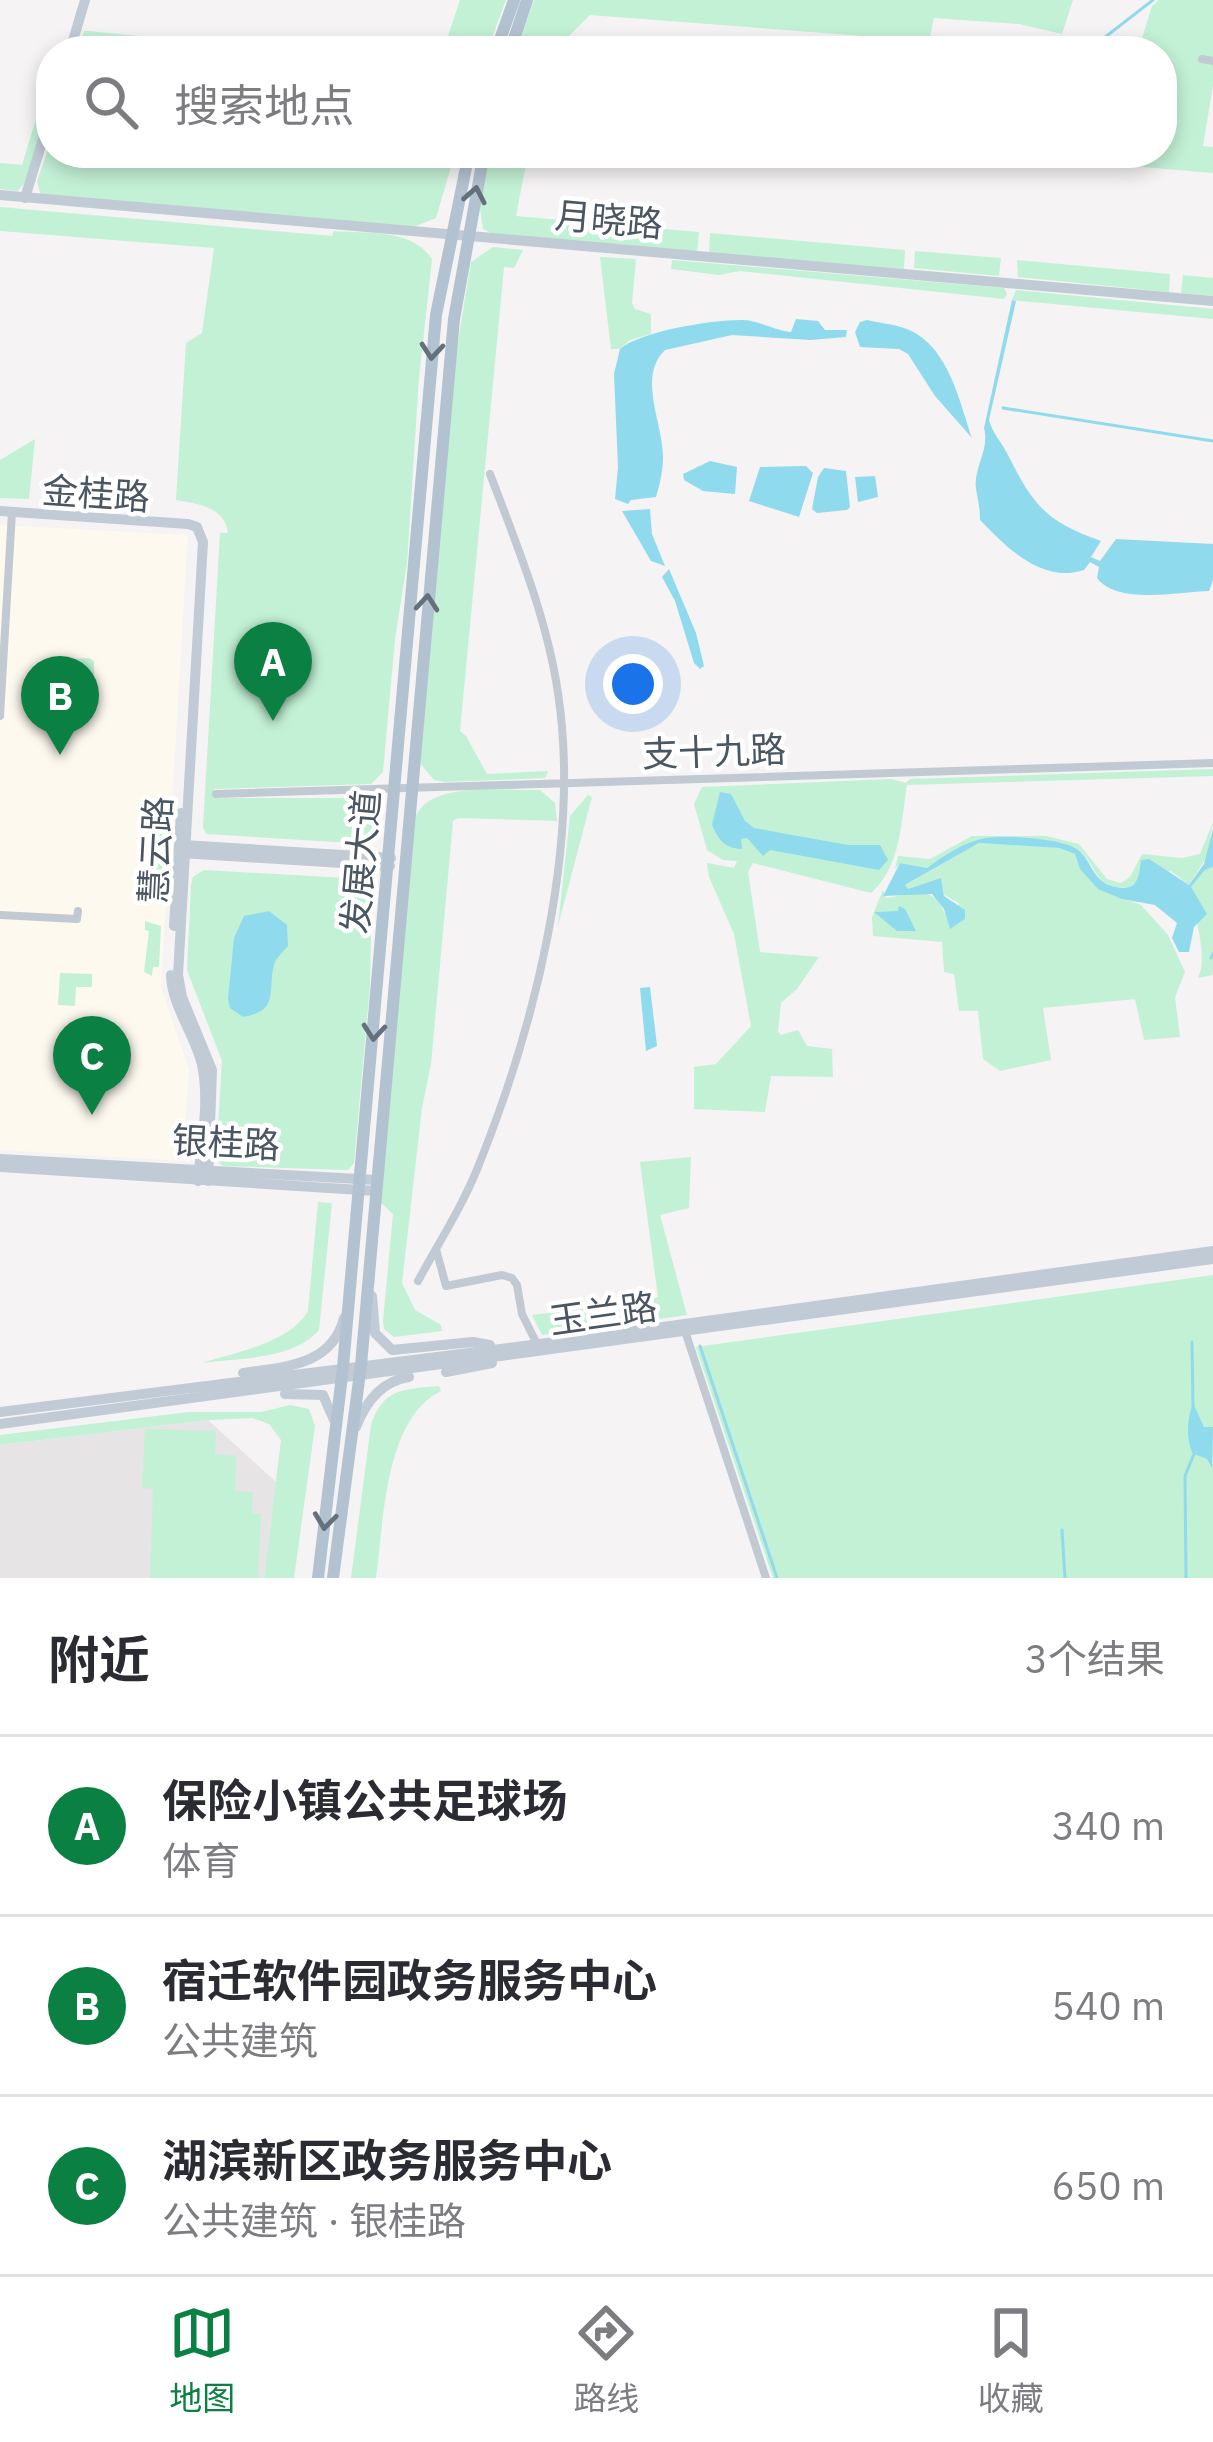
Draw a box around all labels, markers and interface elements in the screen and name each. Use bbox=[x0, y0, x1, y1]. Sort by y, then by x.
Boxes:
search box bbox=[36, 36, 1177, 168]
icon: search bbox=[78, 69, 144, 135]
text: 搜索地点 bbox=[174, 76, 354, 134]
one-way arrow bbox=[461, 185, 487, 205]
street label: 月晓路 bbox=[553, 191, 665, 247]
one-way arrow bbox=[420, 342, 446, 361]
street label: 金桂路 bbox=[40, 466, 152, 520]
one-way arrow bbox=[414, 593, 439, 612]
pin: A bbox=[234, 622, 312, 721]
your location bbox=[603, 654, 663, 714]
pin: B bbox=[21, 656, 99, 755]
street label: 支十九路 bbox=[641, 725, 787, 777]
street label: 发展大道 bbox=[330, 788, 390, 936]
street label: 慧云路 bbox=[129, 795, 181, 905]
pin: C bbox=[53, 1016, 131, 1115]
one-way arrow bbox=[362, 1023, 387, 1042]
street label: 银桂路 bbox=[171, 1116, 281, 1168]
street label: 玉兰路 bbox=[546, 1282, 660, 1344]
one-way arrow bbox=[312, 1511, 338, 1531]
text: 附近 bbox=[48, 1626, 150, 1692]
text: 3个结果 bbox=[1025, 1633, 1165, 1684]
text: 保险小镇公共足球场 bbox=[162, 1771, 567, 1829]
text: A bbox=[74, 1800, 100, 1851]
text: 340 m bbox=[1052, 1800, 1165, 1851]
text: 体育 bbox=[162, 1835, 240, 1886]
text: 宿迁软件园政务服务中心 bbox=[162, 1951, 657, 2009]
text: B bbox=[74, 1980, 100, 2031]
text: 540 m bbox=[1052, 1980, 1165, 2031]
text: 公共建筑 bbox=[162, 2015, 318, 2066]
text: 湖滨新区政务服务中心 bbox=[162, 2131, 612, 2189]
text: C bbox=[74, 2160, 100, 2211]
text: 650 m bbox=[1052, 2160, 1165, 2211]
text: 公共建筑 · 银桂路 bbox=[162, 2195, 466, 2246]
tab: 地图 bbox=[169, 2300, 235, 2420]
tab: 路线 bbox=[573, 2300, 639, 2420]
tab: 收藏 bbox=[978, 2300, 1044, 2420]

